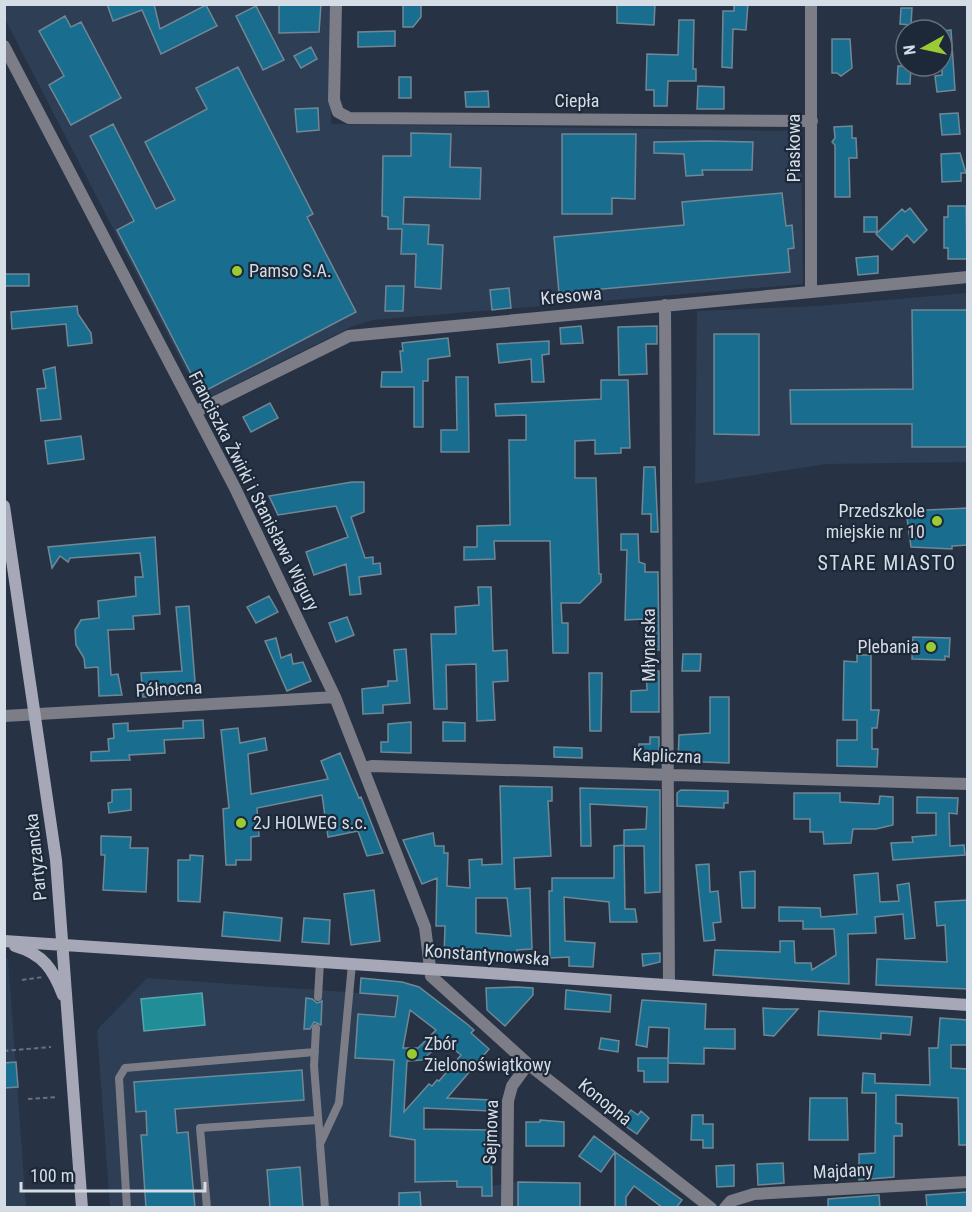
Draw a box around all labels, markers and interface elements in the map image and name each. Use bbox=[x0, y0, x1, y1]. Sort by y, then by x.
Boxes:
north arrow bbox=[894, 18, 954, 78]
text: N bbox=[900, 44, 920, 56]
street label: Ciepła bbox=[555, 90, 599, 111]
street label: Piaskowa bbox=[783, 114, 804, 182]
place label: Pamso S.A. bbox=[249, 260, 332, 281]
marker: Pamso S.A. bbox=[230, 264, 244, 278]
street label: Kresowa bbox=[540, 282, 602, 309]
street label: Franciszka Żwirki i Stanisława Wigury bbox=[185, 368, 324, 614]
place label: Przedszkole miejskie nr 10 bbox=[826, 500, 925, 542]
marker: Przedszkole miejskie nr 10 bbox=[930, 514, 944, 528]
district label: STARE MIASTO bbox=[817, 551, 957, 575]
street label: Młynarska bbox=[638, 608, 659, 682]
place label: Plebania bbox=[857, 636, 919, 657]
marker: Plebania bbox=[924, 640, 938, 654]
street label: Północna bbox=[135, 676, 203, 701]
street label: Kapliczna bbox=[632, 744, 702, 767]
street label: Partyzancka bbox=[20, 812, 51, 902]
place label: 2J HOLWEG s.c. bbox=[253, 812, 367, 833]
marker: 2J HOLWEG s.c. bbox=[234, 816, 248, 830]
street label: Konstantynowska bbox=[424, 940, 550, 969]
place label: Zbór Zielonoświątkowy bbox=[424, 1033, 552, 1075]
marker: Zbór Zielonoświątkowy bbox=[405, 1047, 419, 1061]
street label: Konopna bbox=[574, 1074, 636, 1129]
street label: Sejmowa bbox=[479, 1099, 502, 1165]
scale bar bbox=[21, 1155, 206, 1193]
street label: Majdany bbox=[812, 1158, 874, 1183]
text: 100 m bbox=[30, 1165, 74, 1186]

